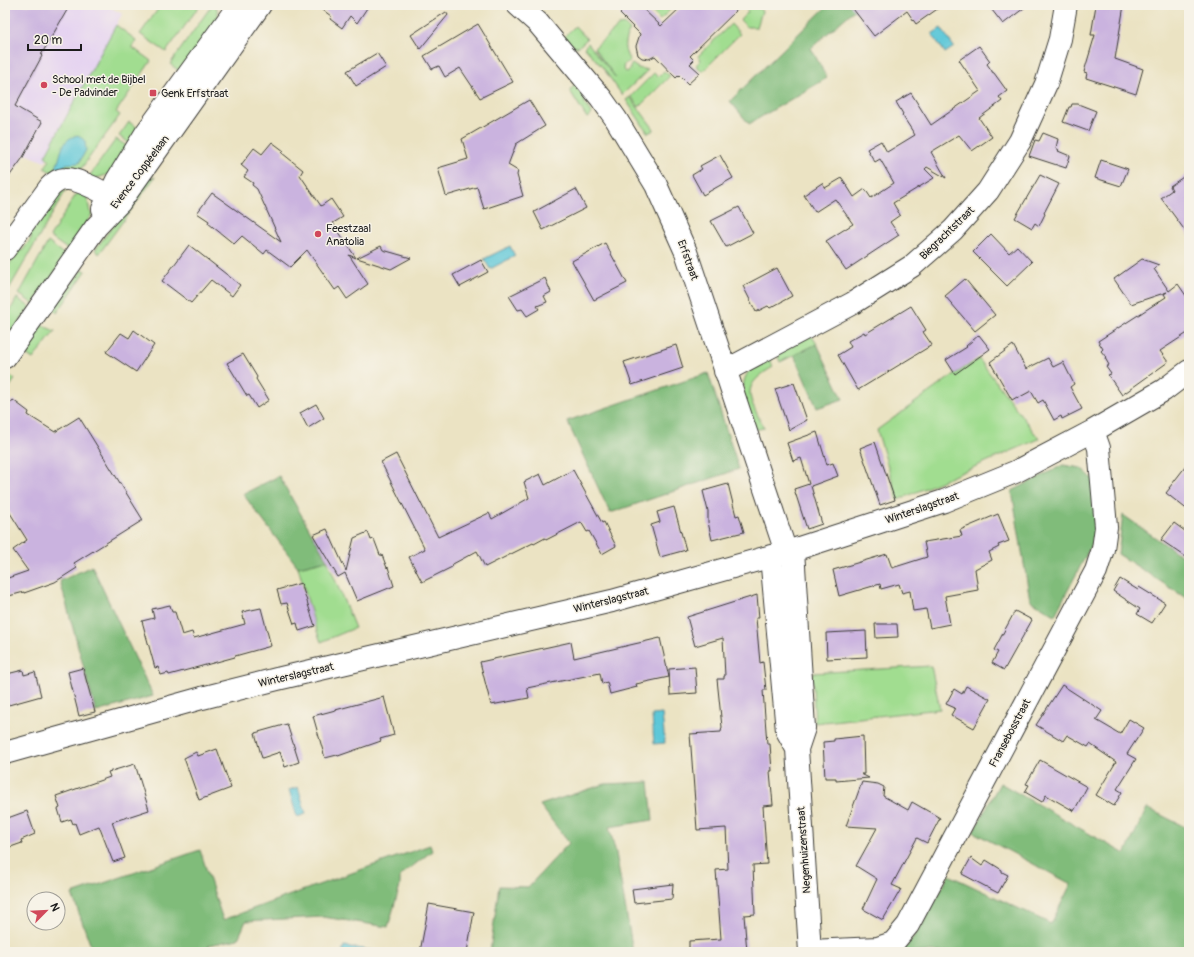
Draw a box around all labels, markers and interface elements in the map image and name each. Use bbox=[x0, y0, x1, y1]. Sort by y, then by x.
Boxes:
scale bar bbox=[28, 26, 81, 52]
text: 20 m bbox=[34, 33, 63, 48]
place label: School met de Bijbel - De Padvinder bbox=[52, 73, 146, 99]
marker: School met de Bijbel - De Padvinder bbox=[39, 80, 49, 90]
place label: Genk Erfstraat bbox=[161, 87, 229, 100]
marker: Genk Erfstraat bbox=[148, 88, 158, 98]
street label: Evence Coppéelaan bbox=[108, 133, 172, 211]
street label: Biegrachtstraat bbox=[917, 203, 977, 262]
place label: Feestzaal Anatolia bbox=[326, 222, 371, 248]
marker: Feestzaal Anatolia bbox=[313, 229, 323, 239]
street label: Erfstraat bbox=[675, 238, 701, 282]
street label: Winterslagstraat bbox=[884, 489, 961, 527]
street label: Winterslagstraat bbox=[572, 584, 650, 616]
street label: Winterslagstraat bbox=[257, 660, 335, 690]
street label: Fransebosstraat bbox=[987, 696, 1034, 769]
street label: Negenhuizenstraat bbox=[794, 806, 814, 894]
north arrow bbox=[26, 891, 66, 931]
text: N bbox=[47, 901, 62, 914]

